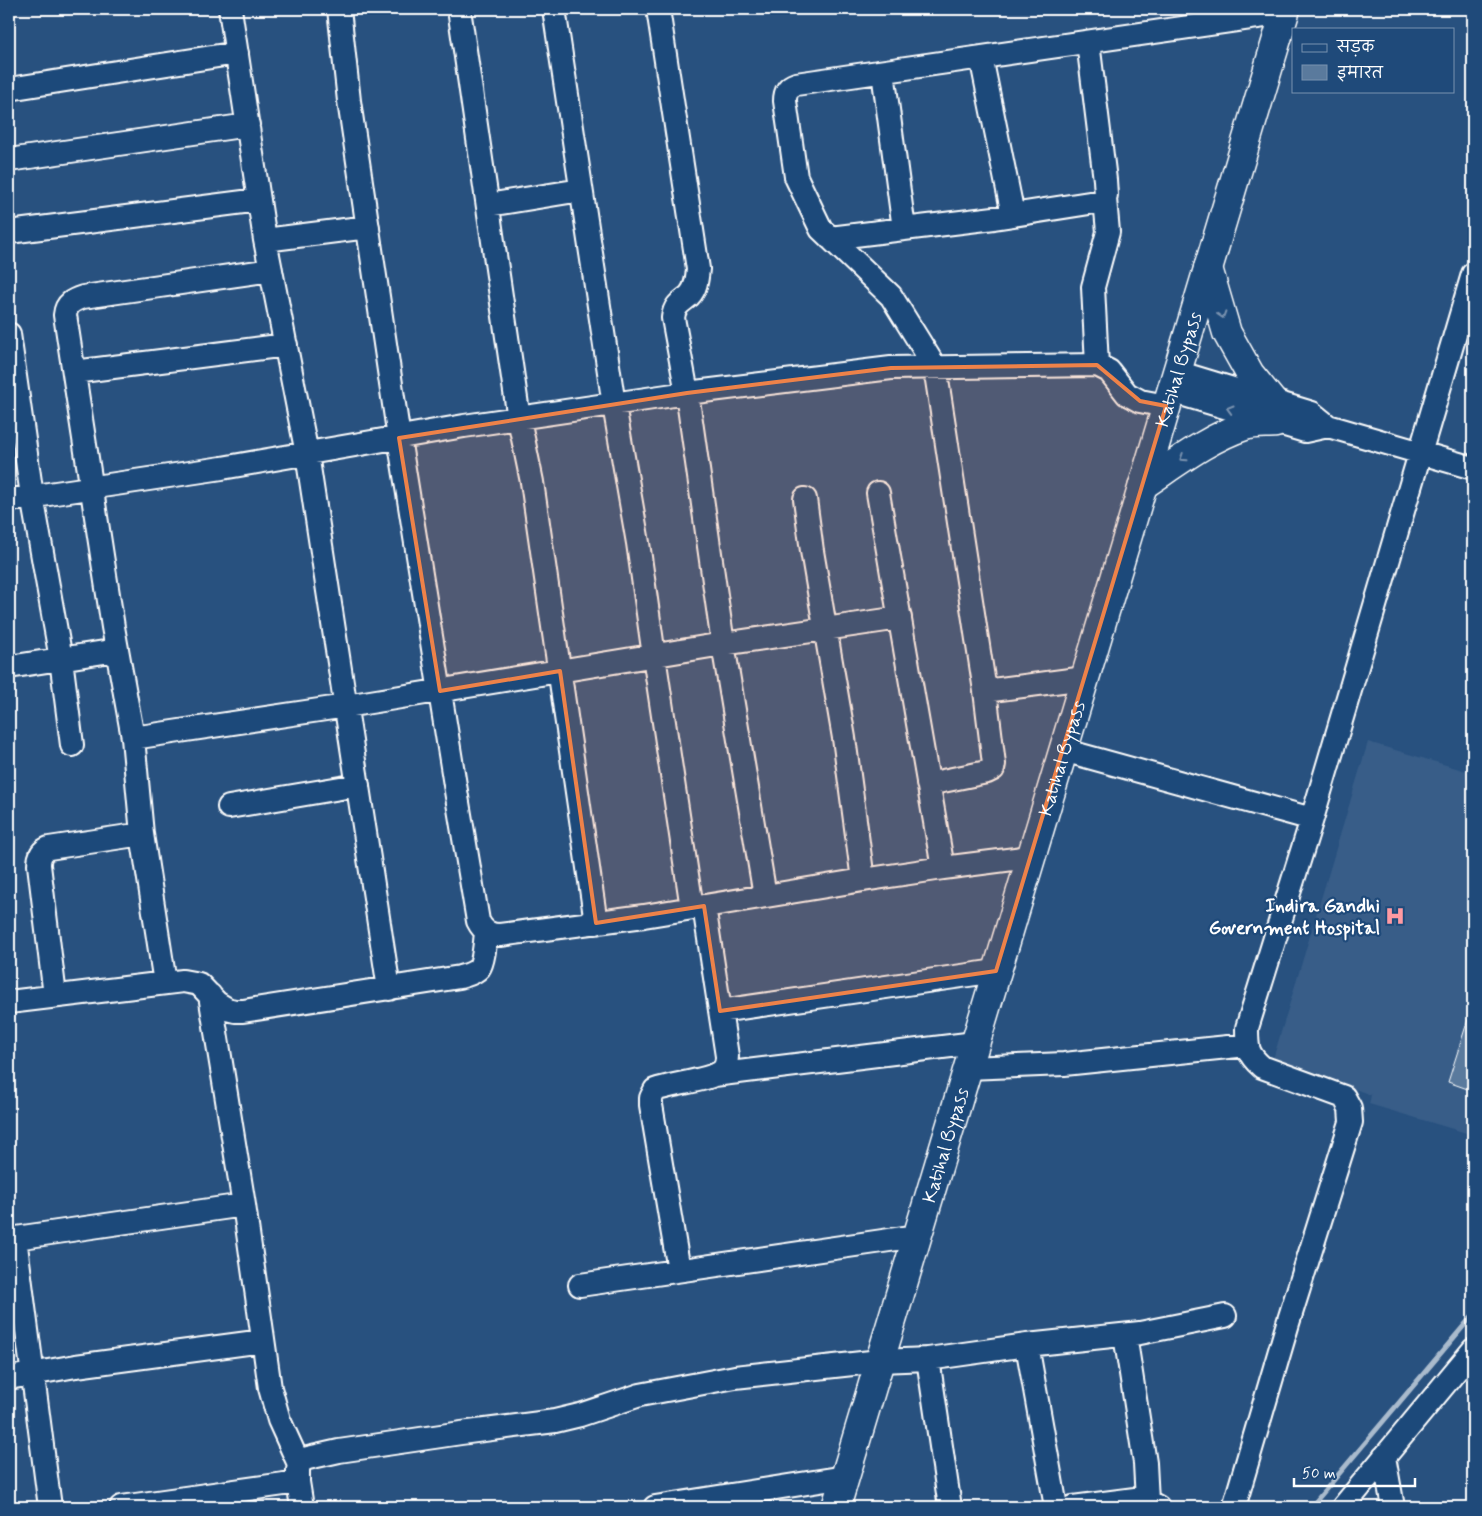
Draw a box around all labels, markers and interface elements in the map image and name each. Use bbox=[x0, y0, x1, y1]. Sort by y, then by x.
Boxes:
legend bbox=[1292, 28, 1454, 92]
text: सड़क bbox=[1336, 38, 1375, 58]
text: इमारत bbox=[1337, 64, 1384, 84]
street label: Katihal Bypass bbox=[1150, 308, 1209, 430]
one-way arrow bbox=[1216, 311, 1226, 319]
one-way arrow bbox=[1227, 405, 1235, 415]
one-way arrow bbox=[1179, 452, 1188, 462]
street label: Katihal Bypass bbox=[1033, 697, 1092, 819]
place label: Indira Gandhi Government Hospital bbox=[1209, 894, 1380, 941]
hospital icon: Indira Gandhi Government Hospital bbox=[1384, 905, 1406, 927]
street label: Katihal Bypass bbox=[917, 1084, 975, 1206]
scale bar bbox=[1294, 1456, 1416, 1488]
text: 50 m bbox=[1302, 1464, 1336, 1484]

